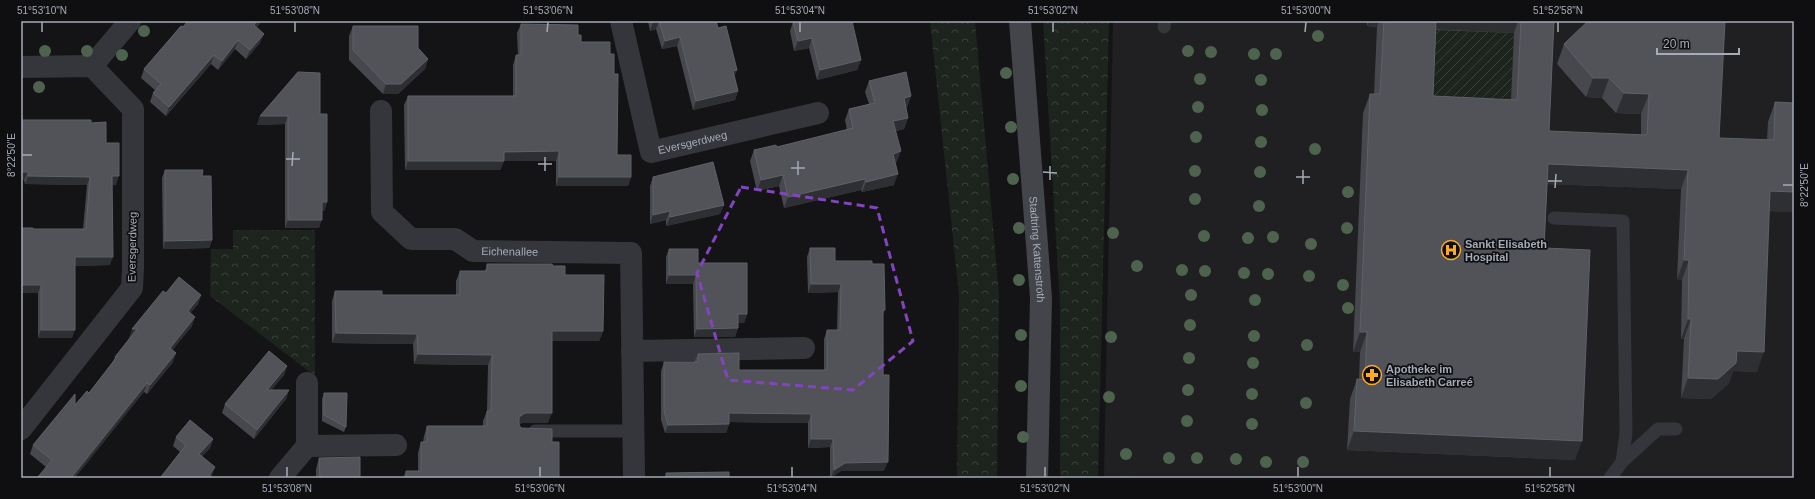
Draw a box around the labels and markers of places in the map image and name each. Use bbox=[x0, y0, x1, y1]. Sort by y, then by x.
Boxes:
place label: Sankt Elisabeth Hospital bbox=[1465, 238, 1547, 263]
hospital icon: Sankt Elisabeth Hospital bbox=[1440, 239, 1462, 261]
place label: Apotheke im Elisabeth Carreé bbox=[1386, 363, 1473, 388]
pharmacy icon: Apotheke im Elisabeth Carreé bbox=[1361, 364, 1383, 386]

